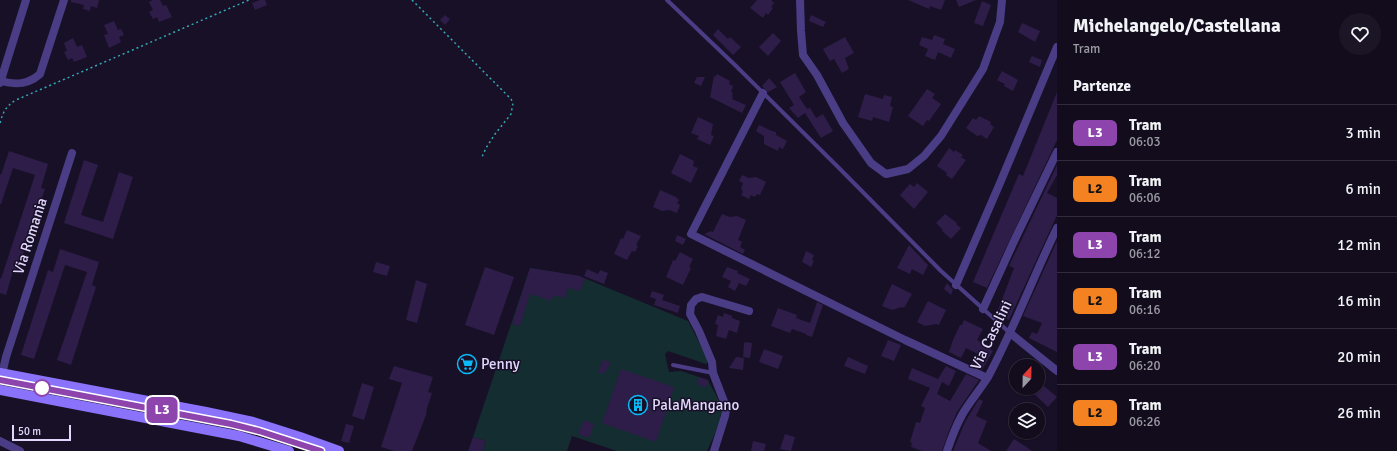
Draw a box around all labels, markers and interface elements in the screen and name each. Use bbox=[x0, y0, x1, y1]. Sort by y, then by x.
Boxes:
button: heart bbox=[1339, 13, 1381, 55]
text: Michelangelo/Castellana bbox=[1073, 14, 1281, 38]
text: Tram bbox=[1073, 41, 1100, 57]
text: Partenze bbox=[1073, 77, 1131, 95]
text: Tram bbox=[1129, 116, 1162, 134]
text: L3 bbox=[1088, 124, 1102, 141]
text: 3 min bbox=[1345, 124, 1381, 142]
text: 06:03 bbox=[1129, 134, 1161, 150]
text: Tram bbox=[1129, 172, 1162, 190]
text: L2 bbox=[1088, 180, 1102, 197]
text: 6 min bbox=[1345, 180, 1381, 198]
text: 06:06 bbox=[1129, 190, 1161, 206]
street label: Via Romania bbox=[9, 195, 51, 277]
text: Tram bbox=[1129, 228, 1162, 246]
text: L3 bbox=[1088, 236, 1102, 253]
text: 12 min bbox=[1337, 236, 1381, 254]
text: 06:12 bbox=[1129, 246, 1161, 262]
text: Tram bbox=[1129, 284, 1162, 302]
text: L2 bbox=[1088, 292, 1102, 309]
text: 16 min bbox=[1337, 292, 1381, 310]
street label: Via Casalini bbox=[966, 297, 1016, 373]
text: 06:16 bbox=[1129, 302, 1161, 318]
text: Tram bbox=[1129, 340, 1162, 358]
text: L3 bbox=[1088, 348, 1102, 365]
text: 20 min bbox=[1337, 348, 1381, 366]
supermarket icon: Penny bbox=[456, 353, 478, 375]
place label: Penny bbox=[481, 355, 520, 373]
text: 06:20 bbox=[1129, 358, 1161, 374]
north arrow bbox=[1009, 359, 1045, 395]
map controls bbox=[1009, 359, 1045, 439]
unlabelled marker bbox=[33, 379, 51, 397]
building icon: PalaMangano bbox=[627, 394, 649, 416]
place label: PalaMangano bbox=[652, 396, 739, 414]
text: Tram bbox=[1129, 396, 1162, 414]
line badge: L3 bbox=[144, 397, 180, 423]
text: L3 bbox=[155, 401, 169, 418]
button: layers bbox=[1009, 403, 1045, 439]
text: L2 bbox=[1088, 404, 1102, 421]
text: 26 min bbox=[1337, 404, 1381, 422]
text: 06:26 bbox=[1129, 414, 1161, 430]
scale bar bbox=[12, 423, 71, 442]
text: 50 m bbox=[18, 425, 41, 438]

